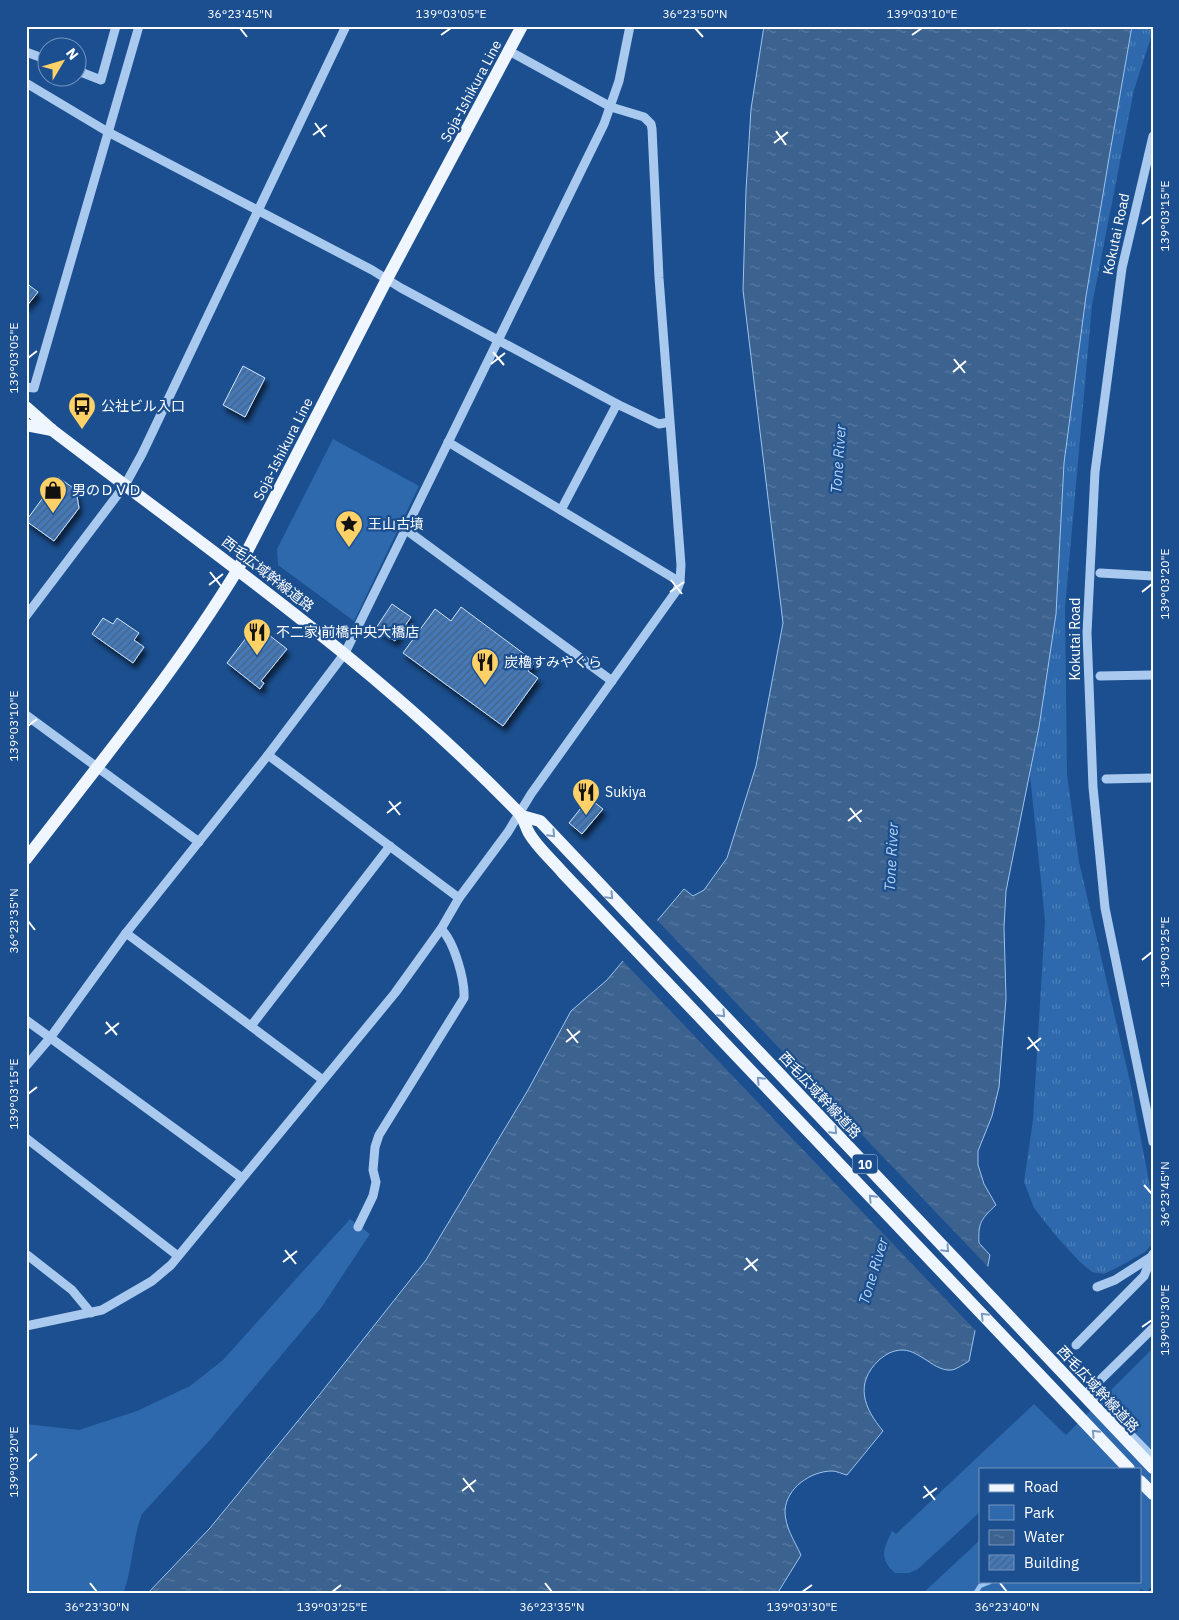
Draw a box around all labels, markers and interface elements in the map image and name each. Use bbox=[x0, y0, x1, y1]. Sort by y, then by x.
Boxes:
text: 36°23'45"N bbox=[207, 6, 273, 21]
text: 139°03'05"E bbox=[416, 6, 486, 21]
text: 36°23'50"N bbox=[662, 6, 728, 21]
text: 139°03'10"E bbox=[887, 6, 957, 21]
street label: Soja-Ishikura Line bbox=[436, 37, 506, 145]
north arrow bbox=[38, 38, 88, 88]
text: N bbox=[62, 44, 82, 64]
text: 139°03'15"E bbox=[1157, 181, 1172, 251]
street label: Kokutai Road bbox=[1099, 192, 1133, 276]
text: 139°03'05"E bbox=[6, 323, 21, 393]
bus stop icon: 公社ビル入口 bbox=[67, 391, 97, 430]
street label: Soja-Ishikura Line bbox=[249, 394, 317, 503]
place label: 公社ビル入口 bbox=[101, 397, 185, 415]
water label: Tone River bbox=[826, 423, 850, 494]
shop icon: 男のＤＶＤ bbox=[38, 475, 68, 514]
place label: 男のＤＶＤ bbox=[72, 481, 142, 499]
place icon: 王山古墳 bbox=[334, 509, 364, 548]
place label: 王山古墳 bbox=[368, 515, 424, 533]
street label: 西毛広域幹線道路 bbox=[218, 532, 318, 616]
text: 139°03'20"E bbox=[1157, 549, 1172, 619]
street label: Kokutai Road bbox=[1066, 598, 1084, 680]
restaurant icon: 不二家 前橋中央大橋店 bbox=[242, 617, 272, 656]
place label: 不二家 前橋中央大橋店 bbox=[276, 623, 419, 641]
restaurant icon: 炭櫓すみやぐら bbox=[470, 647, 500, 686]
place label: 炭櫓すみやぐら bbox=[504, 653, 602, 671]
text: 139°03'10"E bbox=[6, 691, 21, 761]
restaurant icon: Sukiya bbox=[571, 777, 601, 816]
place label: Sukiya bbox=[605, 783, 647, 801]
water label: Tone River bbox=[880, 822, 902, 892]
one-way arrow bbox=[546, 828, 555, 837]
text: 36°23'35"N bbox=[6, 888, 21, 954]
one-way arrow bbox=[604, 890, 613, 899]
text: 139°03'25"E bbox=[1157, 917, 1172, 987]
one-way arrow bbox=[716, 1008, 725, 1017]
street label: 西毛広域幹線道路 bbox=[775, 1048, 865, 1142]
text: 139°03'15"E bbox=[6, 1059, 21, 1129]
one-way arrow bbox=[757, 1076, 766, 1085]
one-way arrow bbox=[828, 1126, 837, 1135]
road number: 10 bbox=[852, 1154, 878, 1174]
text: 36°23'45"N bbox=[1157, 1161, 1172, 1227]
one-way arrow bbox=[869, 1194, 878, 1203]
water label: Tone River bbox=[854, 1235, 892, 1307]
one-way arrow bbox=[940, 1244, 949, 1253]
text: 139°03'30"E bbox=[1157, 1285, 1172, 1355]
one-way arrow bbox=[981, 1312, 990, 1321]
street label: 西毛広域幹線道路 bbox=[1053, 1342, 1143, 1436]
text: 139°03'20"E bbox=[6, 1427, 21, 1497]
one-way arrow bbox=[1092, 1430, 1101, 1439]
legend bbox=[979, 1468, 1142, 1582]
text: Road bbox=[1024, 1477, 1059, 1496]
text: Park bbox=[1024, 1503, 1054, 1522]
text: Water bbox=[1024, 1527, 1065, 1546]
text: Building bbox=[1024, 1553, 1079, 1572]
text: 36°23'30"N bbox=[64, 1599, 130, 1614]
text: 139°03'25"E bbox=[297, 1599, 367, 1614]
text: 36°23'35"N bbox=[519, 1599, 585, 1614]
text: 139°03'30"E bbox=[767, 1599, 837, 1614]
text: 36°23'40"N bbox=[974, 1599, 1040, 1614]

